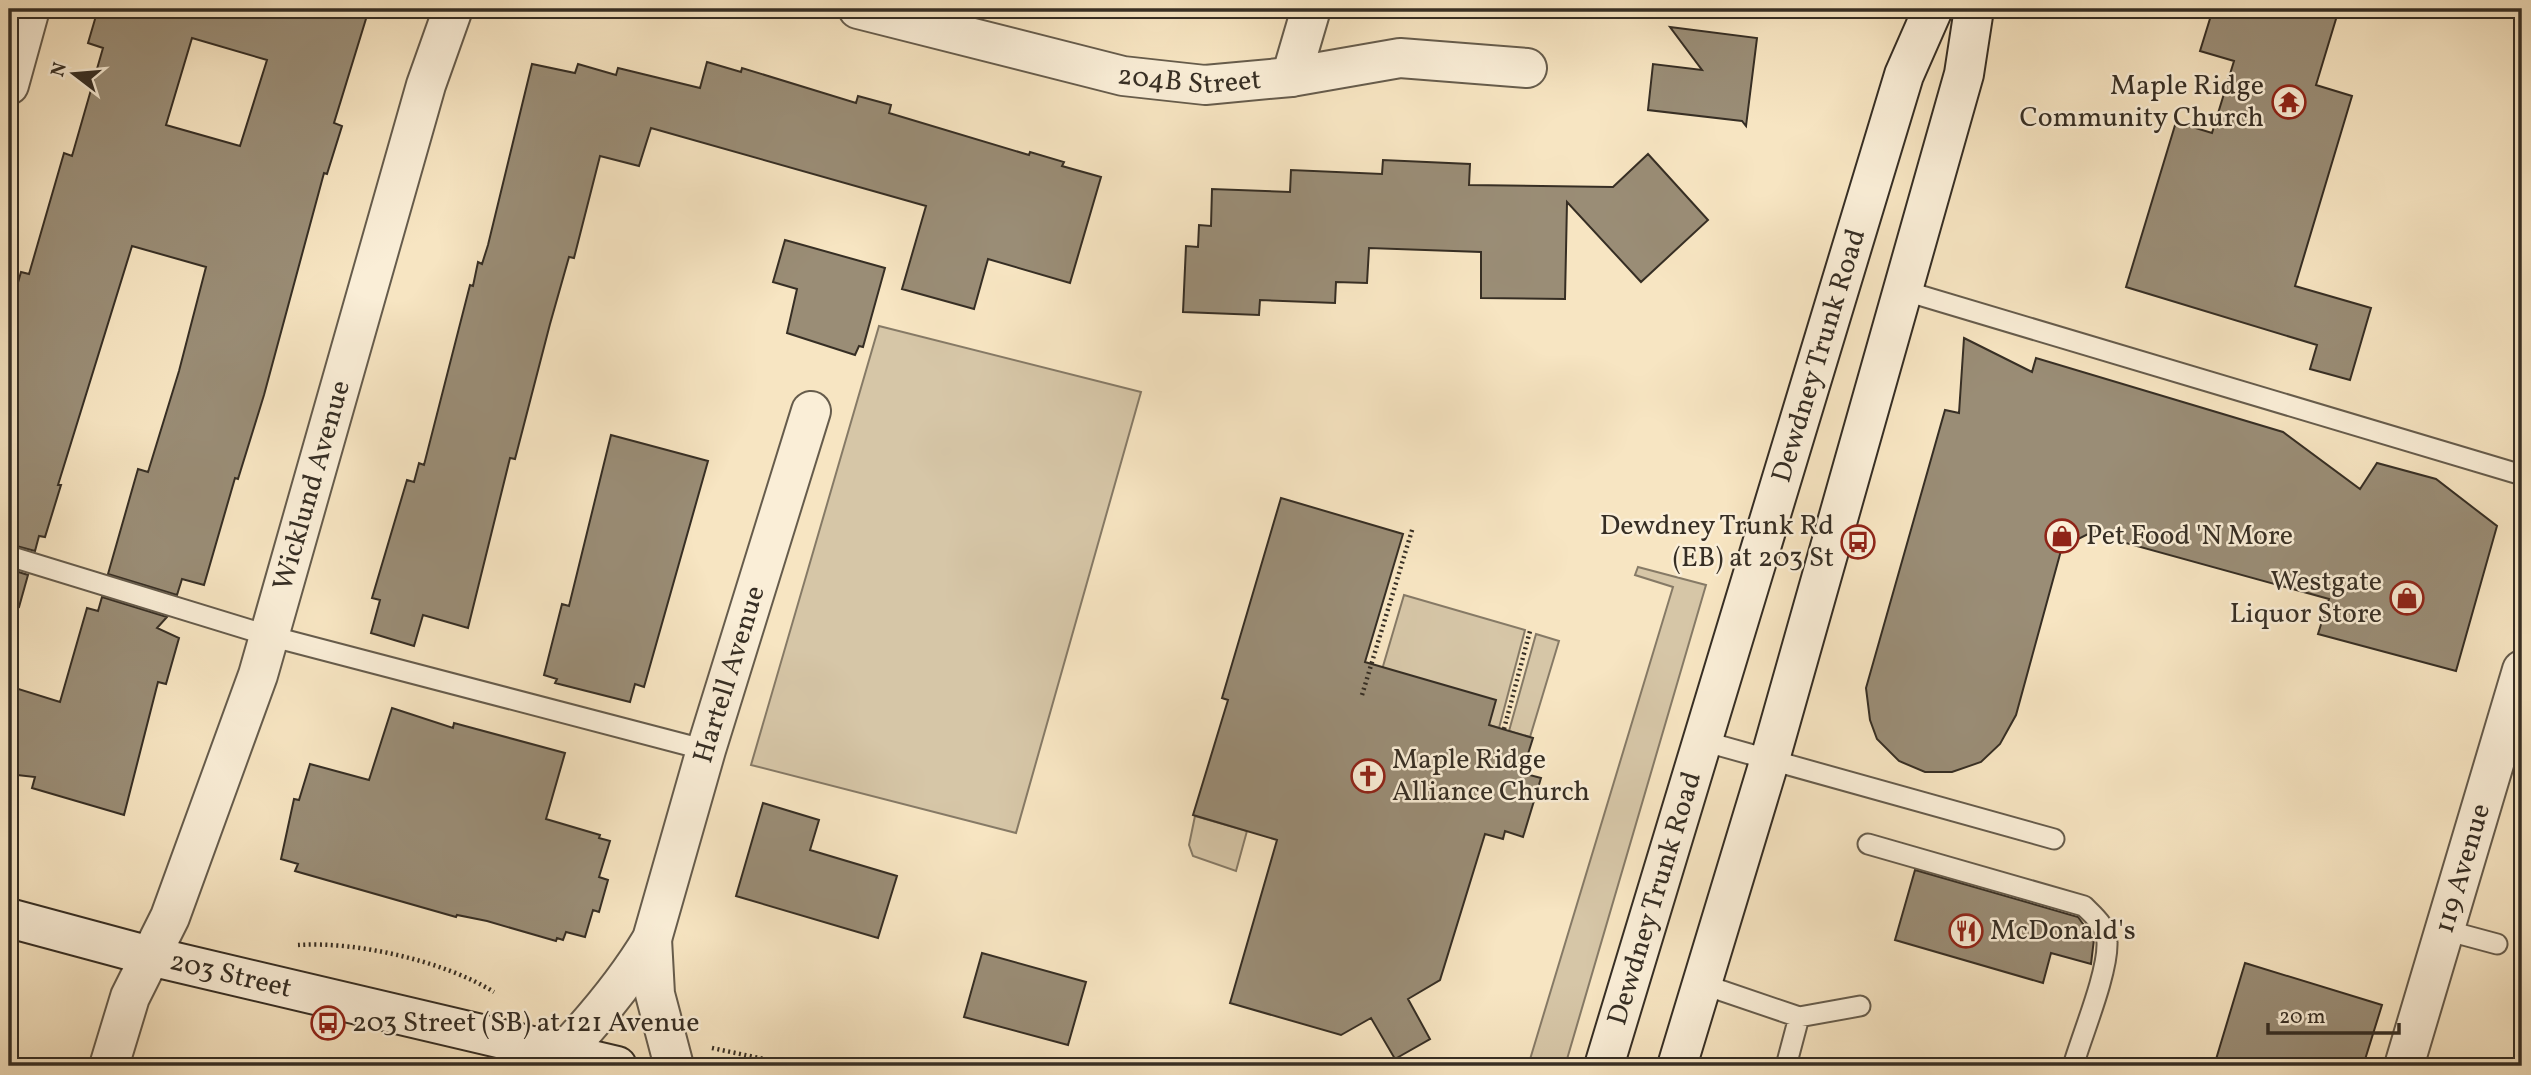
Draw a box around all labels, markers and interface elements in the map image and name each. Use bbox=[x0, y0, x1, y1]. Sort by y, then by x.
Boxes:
north arrow bbox=[38, 38, 108, 108]
street label: 204B Street bbox=[1116, 56, 1263, 105]
text: N bbox=[45, 59, 74, 80]
place label: Maple Ridge Community Church bbox=[2020, 67, 2264, 138]
temple icon: Maple Ridge Community Church bbox=[2270, 83, 2308, 121]
street label: Dewdney Trunk Road bbox=[1762, 224, 1876, 487]
street label: Wicklund Avenue bbox=[264, 376, 360, 595]
place label: Dewdney Trunk Rd (EB) at 203 St bbox=[1600, 507, 1834, 578]
shop icon: Pet Food 'N More bbox=[2043, 517, 2081, 555]
place label: Pet Food 'N More bbox=[2086, 517, 2293, 556]
bus stop icon: Dewdney Trunk Rd (EB) at 203 St bbox=[1839, 523, 1877, 561]
place label: Westgate Liquor Store bbox=[2230, 563, 2382, 634]
shop icon: Westgate Liquor Store bbox=[2388, 579, 2426, 617]
street label: Hartell Avenue bbox=[684, 581, 775, 768]
place label: Maple Ridge Alliance Church bbox=[1392, 741, 1590, 812]
church icon: Maple Ridge Alliance Church bbox=[1349, 757, 1387, 795]
street label: Dewdney Trunk Road bbox=[1598, 767, 1711, 1030]
street label: 119 Avenue bbox=[2425, 799, 2501, 938]
restaurant icon: McDonald's bbox=[1947, 912, 1985, 950]
place label: McDonald's bbox=[1990, 912, 2136, 951]
street label: 203 Street bbox=[166, 942, 296, 1008]
scale bar bbox=[2268, 991, 2400, 1035]
text: 20 m bbox=[2279, 1003, 2325, 1032]
bus stop icon: 203 Street (SB) at 121 Avenue bbox=[309, 1004, 347, 1042]
place label: 203 Street (SB) at 121 Avenue bbox=[352, 1004, 700, 1043]

